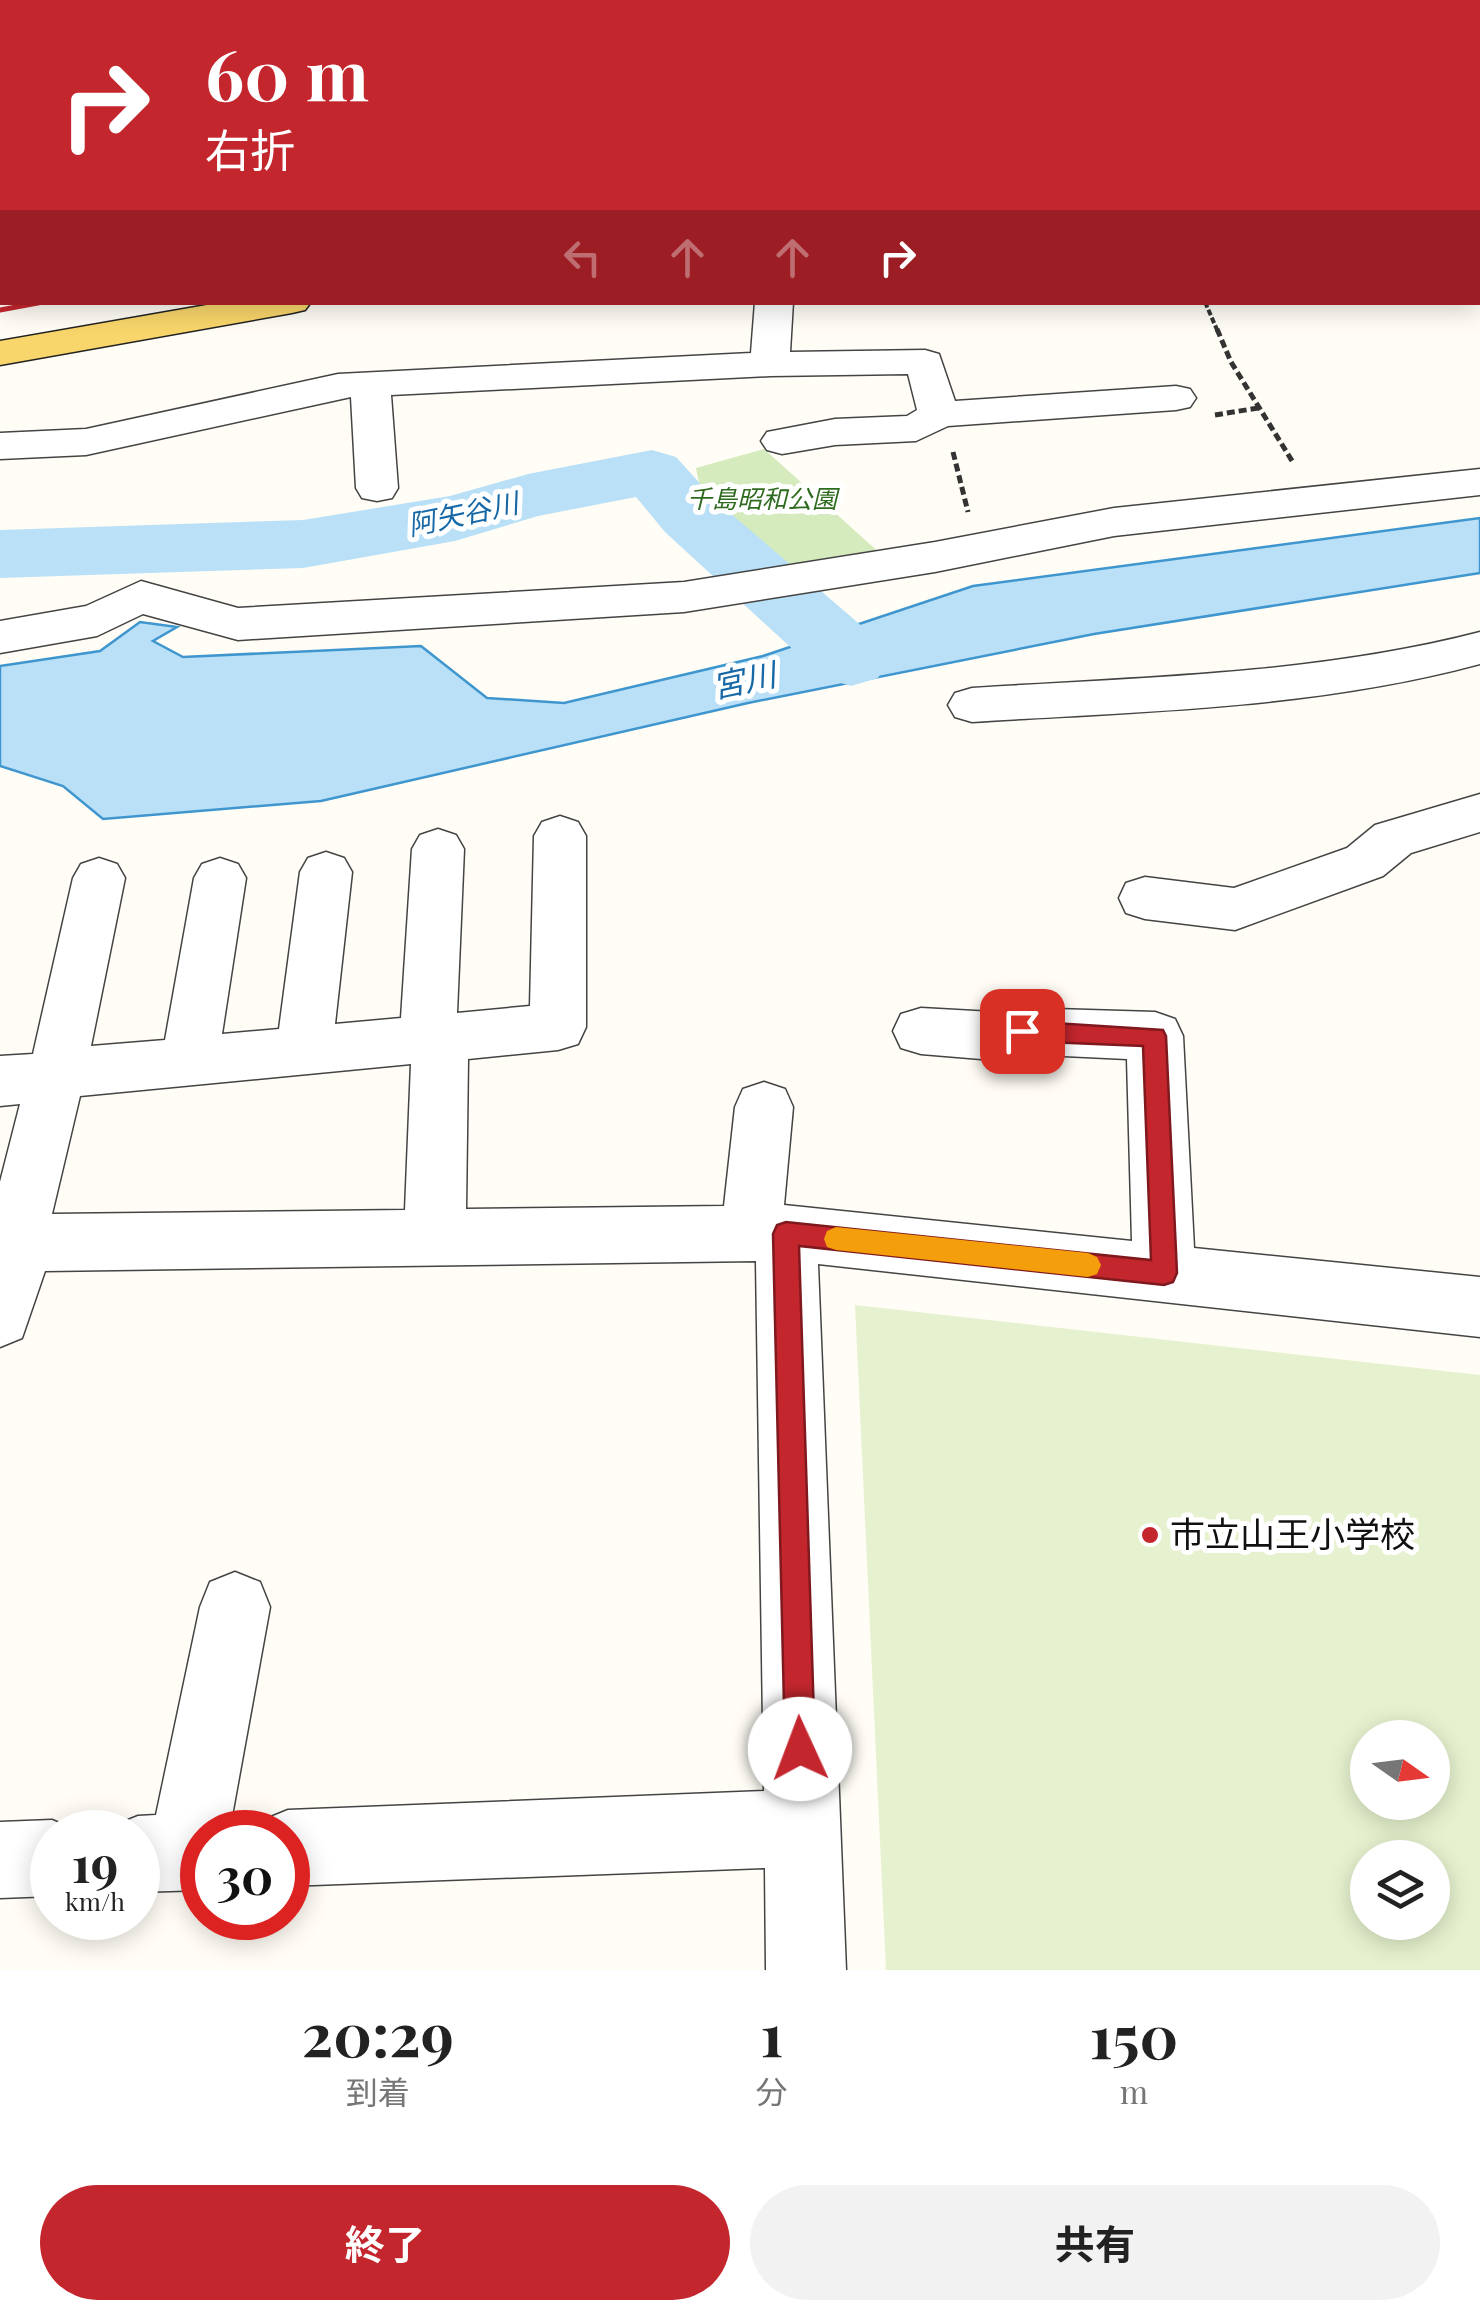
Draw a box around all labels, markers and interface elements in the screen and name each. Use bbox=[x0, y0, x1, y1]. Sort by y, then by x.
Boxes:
text: 60 m bbox=[205, 25, 369, 119]
icon: right bbox=[40, 40, 170, 170]
text: 右折 bbox=[205, 118, 295, 178]
icon: left bbox=[555, 230, 610, 285]
icon: ahead bbox=[660, 230, 715, 285]
icon: ahead bbox=[765, 230, 820, 285]
icon: right bbox=[870, 230, 925, 285]
park label: 千島昭和公園 bbox=[687, 481, 840, 514]
water label: 阿矢谷川 bbox=[404, 482, 524, 542]
water label: 宮川 bbox=[708, 650, 782, 706]
pin bbox=[980, 989, 1065, 1074]
icon: arrive bbox=[995, 1004, 1050, 1059]
place label: 市立山王小学校 bbox=[1170, 1509, 1415, 1556]
marker: 市立山王小学校 bbox=[1139, 1524, 1161, 1546]
position arrow bbox=[748, 1697, 852, 1801]
north arrow bbox=[1350, 1720, 1450, 1820]
map controls bbox=[1350, 1720, 1450, 1940]
speed limit sign: 30 bbox=[180, 1810, 310, 1940]
text: 19 bbox=[72, 1829, 118, 1896]
button: layers bbox=[1350, 1840, 1450, 1940]
text: km/h bbox=[65, 1884, 125, 1917]
text: 20:29 bbox=[302, 1992, 454, 2072]
text: 1 bbox=[760, 1992, 783, 2072]
text: 150 bbox=[1090, 1994, 1178, 2074]
text: 到着 bbox=[346, 2069, 410, 2112]
text: 分 bbox=[756, 2069, 788, 2112]
text: m bbox=[1120, 2069, 1148, 2112]
button: 終了 bbox=[40, 2185, 730, 2300]
button: 共有 bbox=[750, 2185, 1440, 2300]

